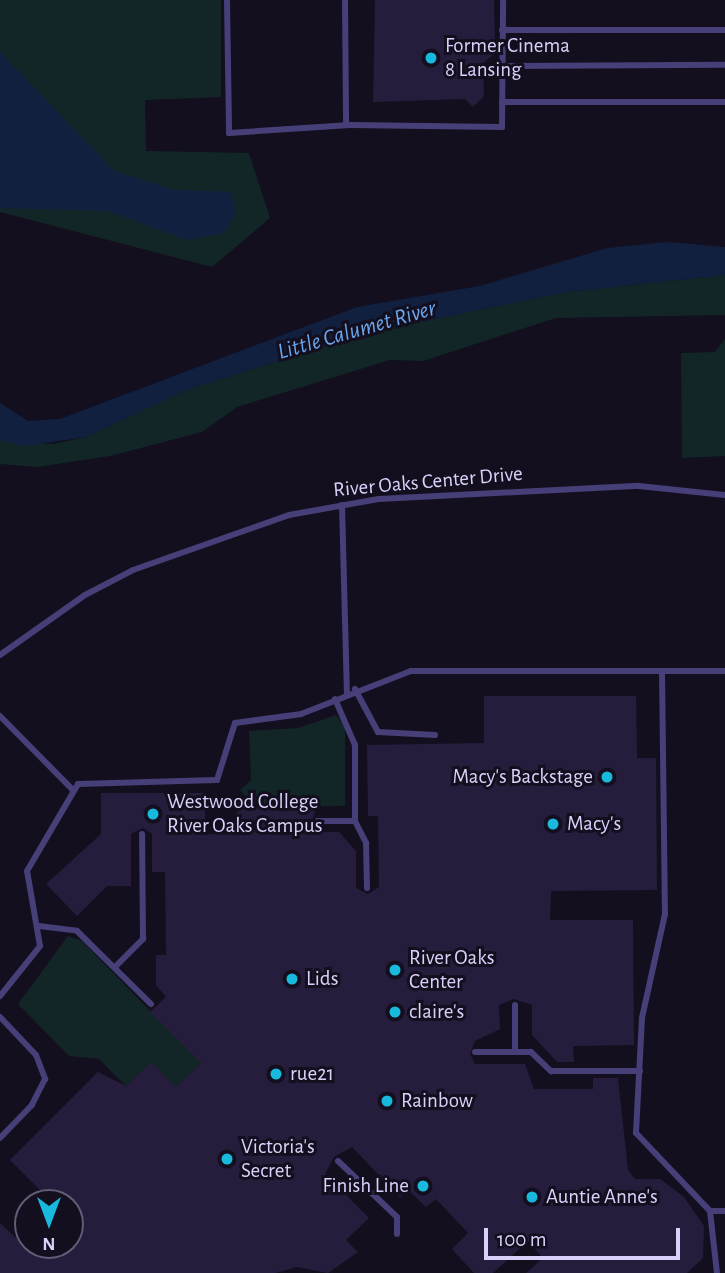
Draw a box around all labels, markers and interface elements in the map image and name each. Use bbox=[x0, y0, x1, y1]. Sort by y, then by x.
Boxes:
place label: Former Cinema 8 Lansing bbox=[445, 33, 570, 83]
marker: Former Cinema 8 Lansing bbox=[423, 50, 439, 66]
water label: Little Calumet River bbox=[275, 295, 439, 367]
street label: River Oaks Center Drive bbox=[332, 461, 524, 503]
place label: Macy's Backstage bbox=[452, 764, 593, 790]
marker: Macy's Backstage bbox=[599, 769, 615, 785]
place label: Westwood College River Oaks Campus bbox=[167, 789, 322, 839]
marker: Westwood College River Oaks Campus bbox=[145, 806, 161, 822]
place label: Macy's bbox=[567, 811, 621, 837]
marker: Macy's bbox=[545, 816, 561, 832]
place label: River Oaks Center bbox=[409, 945, 495, 995]
marker: River Oaks Center bbox=[387, 962, 403, 978]
place label: Lids bbox=[306, 966, 338, 992]
marker: Lids bbox=[284, 971, 300, 987]
place label: claire's bbox=[409, 999, 464, 1025]
marker: claire's bbox=[387, 1004, 403, 1020]
place label: rue21 bbox=[290, 1061, 334, 1087]
marker: rue21 bbox=[268, 1066, 284, 1082]
place label: Rainbow bbox=[401, 1088, 473, 1114]
marker: Rainbow bbox=[379, 1093, 395, 1109]
place label: Victoria's Secret bbox=[241, 1134, 315, 1184]
marker: Victoria's Secret bbox=[219, 1151, 235, 1167]
place label: Finish Line bbox=[322, 1173, 409, 1199]
marker: Finish Line bbox=[415, 1178, 431, 1194]
place label: Auntie Anne's bbox=[546, 1184, 658, 1210]
north arrow bbox=[14, 1189, 84, 1259]
marker: Auntie Anne's bbox=[524, 1189, 540, 1205]
scale bar bbox=[487, 1214, 683, 1258]
text: 100 m bbox=[497, 1229, 547, 1250]
text: N bbox=[42, 1234, 56, 1253]

